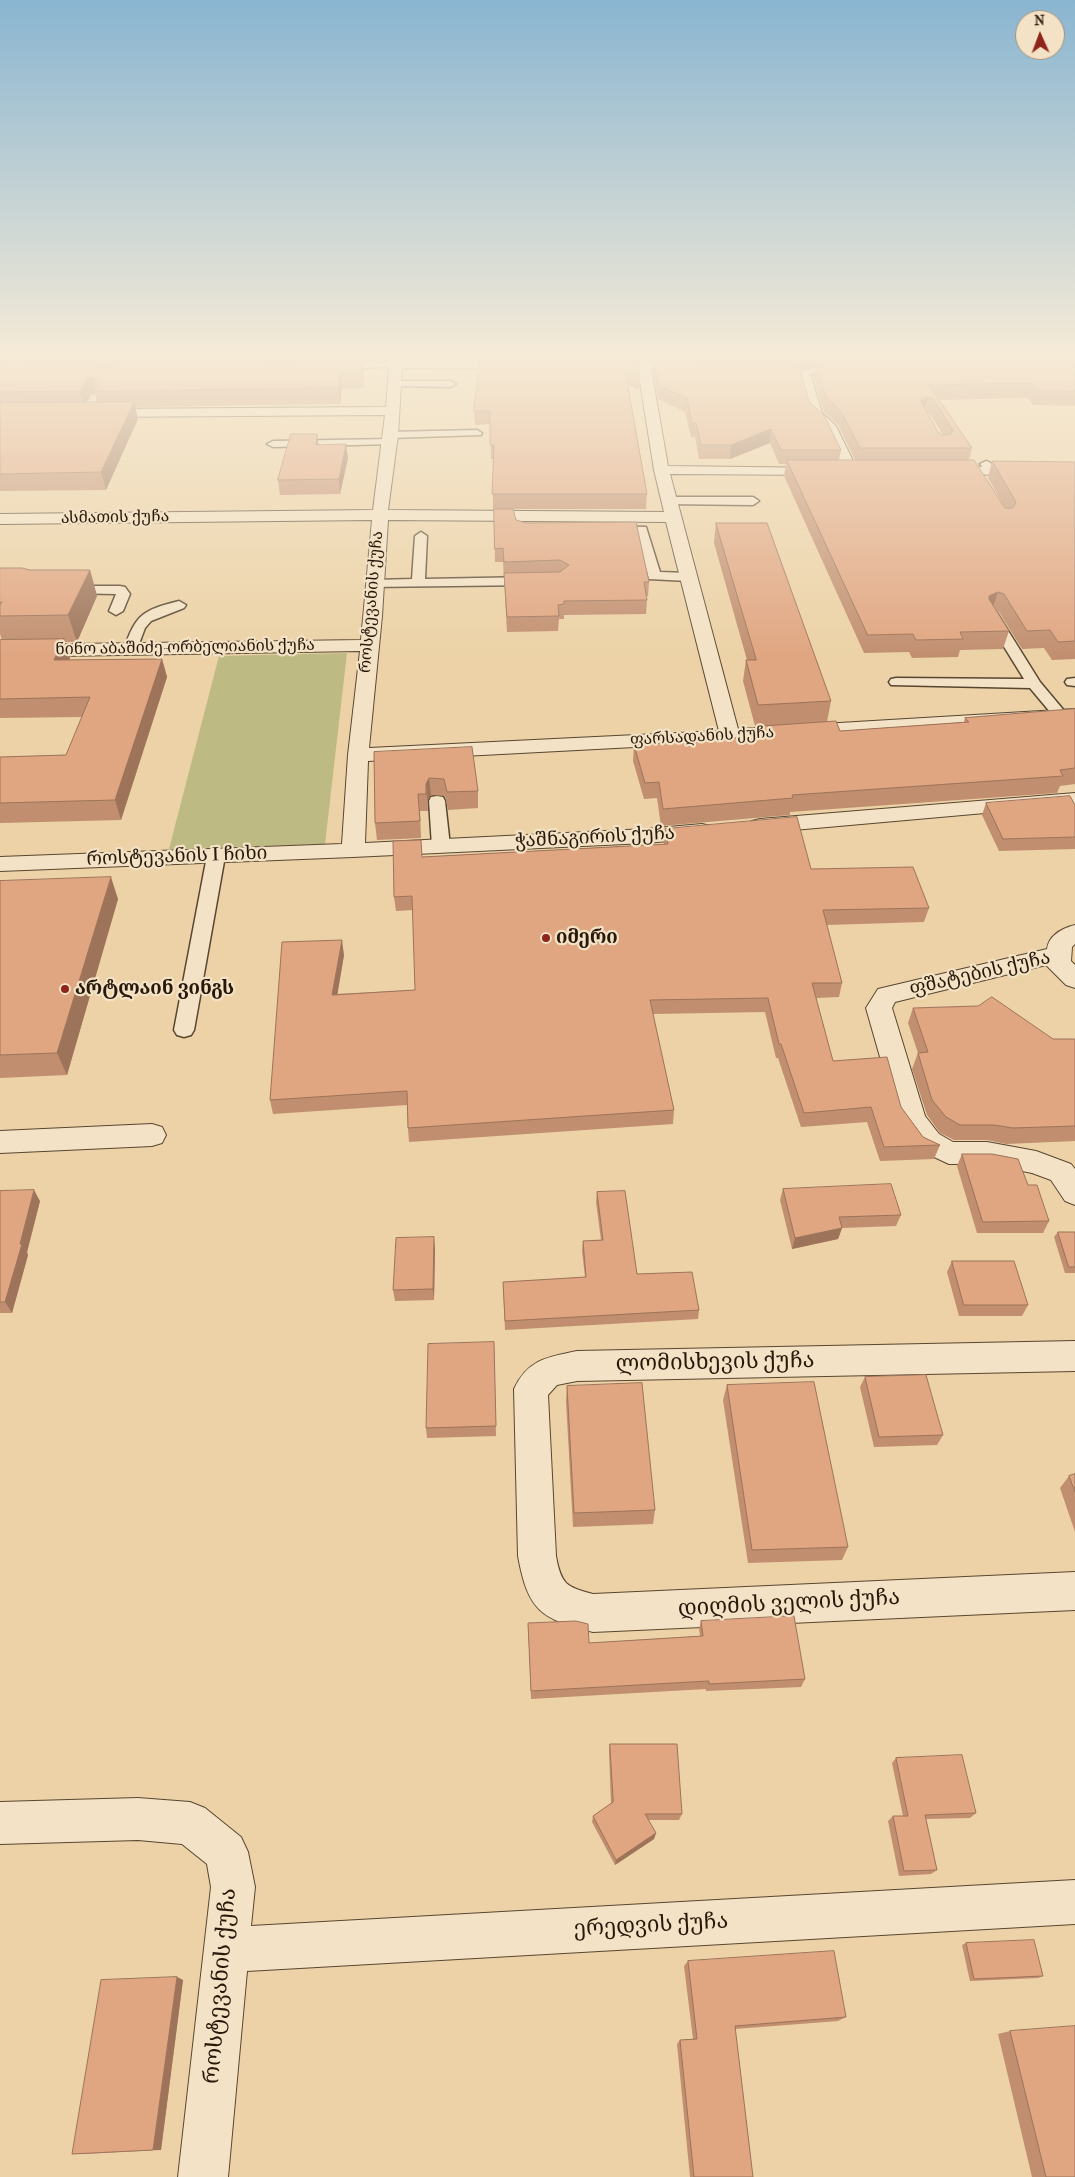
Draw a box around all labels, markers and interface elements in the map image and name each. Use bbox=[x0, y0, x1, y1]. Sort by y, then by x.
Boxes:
north arrow bbox=[1015, 10, 1065, 60]
text: N bbox=[1034, 12, 1045, 29]
street label: ასმათის ქუჩა bbox=[61, 507, 169, 529]
street label: როსტევანის ქუჩა bbox=[356, 530, 388, 674]
street label: ნინო აბაშიძე-ორბელიანის ქუჩა bbox=[55, 636, 315, 660]
street label: ფარსადანის ქუჩა bbox=[629, 724, 775, 750]
street label: ჭაშნაგირის ქუჩა bbox=[514, 822, 676, 854]
street label: როსტევანის I ჩიხი bbox=[86, 842, 268, 872]
place label: იმერი bbox=[556, 927, 618, 949]
marker: იმერი bbox=[540, 932, 552, 944]
street label: ფშატების ქუჩა bbox=[907, 947, 1053, 1001]
place label: არტლაინ ვინგს bbox=[75, 978, 234, 1000]
marker: არტლაინ ვინგს bbox=[59, 983, 71, 995]
street label: ლომისხევის ქუჩა bbox=[615, 1348, 815, 1378]
street label: დიღმის ველის ქუჩა bbox=[677, 1585, 901, 1623]
street label: როსტევანის ქუჩა bbox=[199, 1887, 243, 2085]
street label: ერედვის ქუჩა bbox=[573, 1909, 729, 1943]

